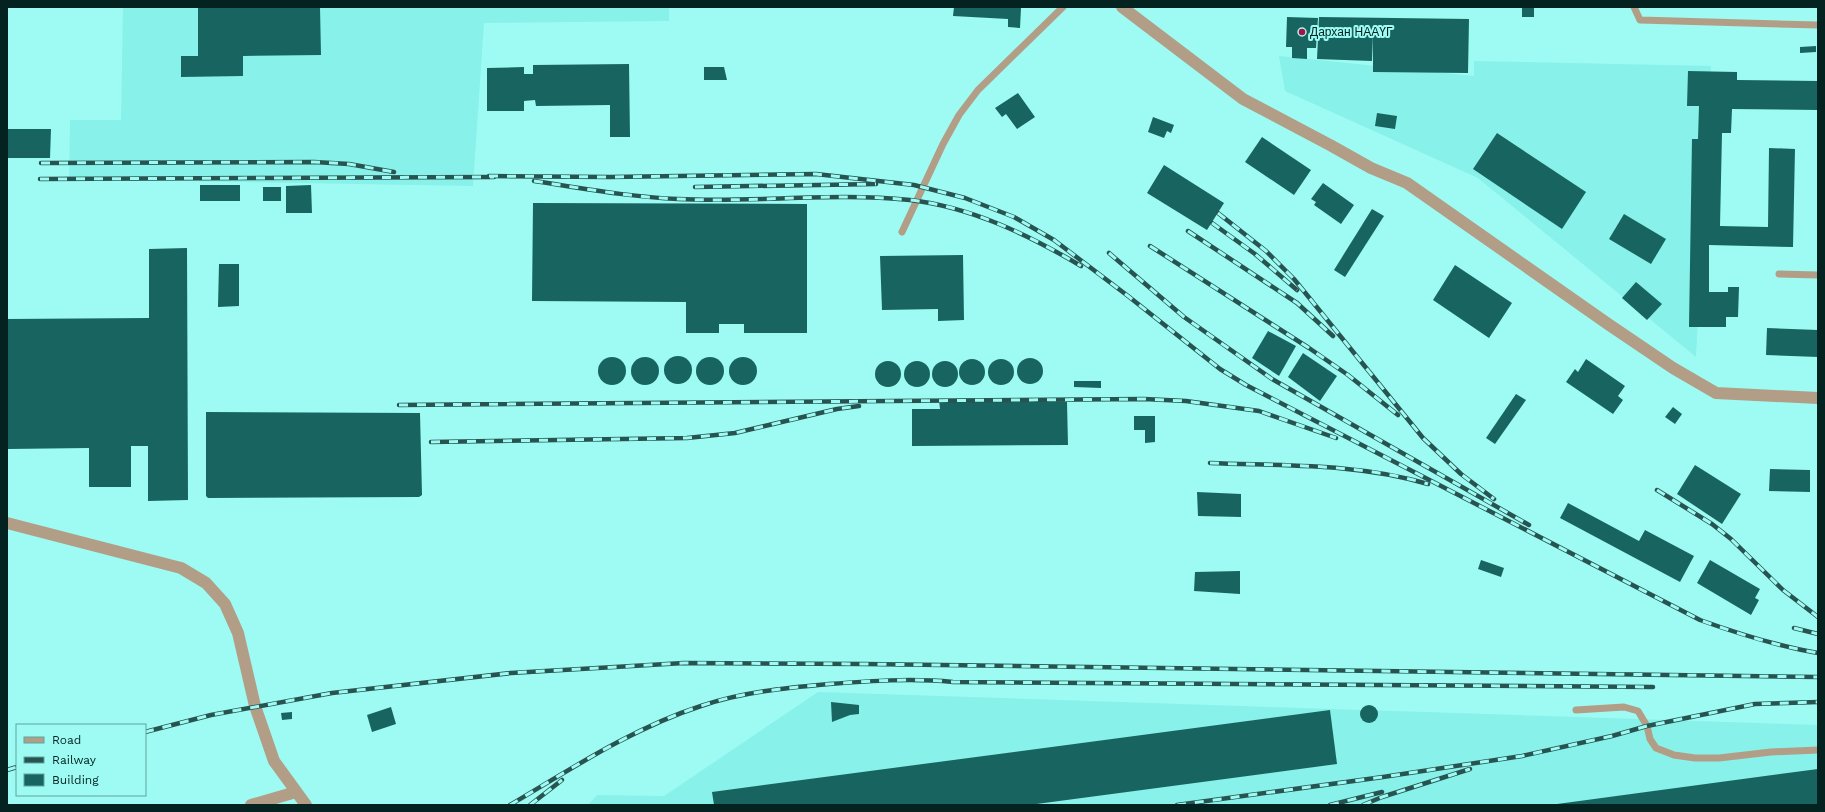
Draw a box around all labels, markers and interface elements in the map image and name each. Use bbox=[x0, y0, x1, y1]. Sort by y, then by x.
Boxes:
place label: Дархан НААҮГ bbox=[1310, 25, 1393, 39]
marker: Дархан НААҮГ bbox=[1297, 27, 1307, 37]
legend bbox=[16, 724, 146, 796]
text: Road bbox=[52, 733, 81, 747]
text: Railway bbox=[52, 753, 97, 767]
text: Building bbox=[52, 773, 99, 787]

